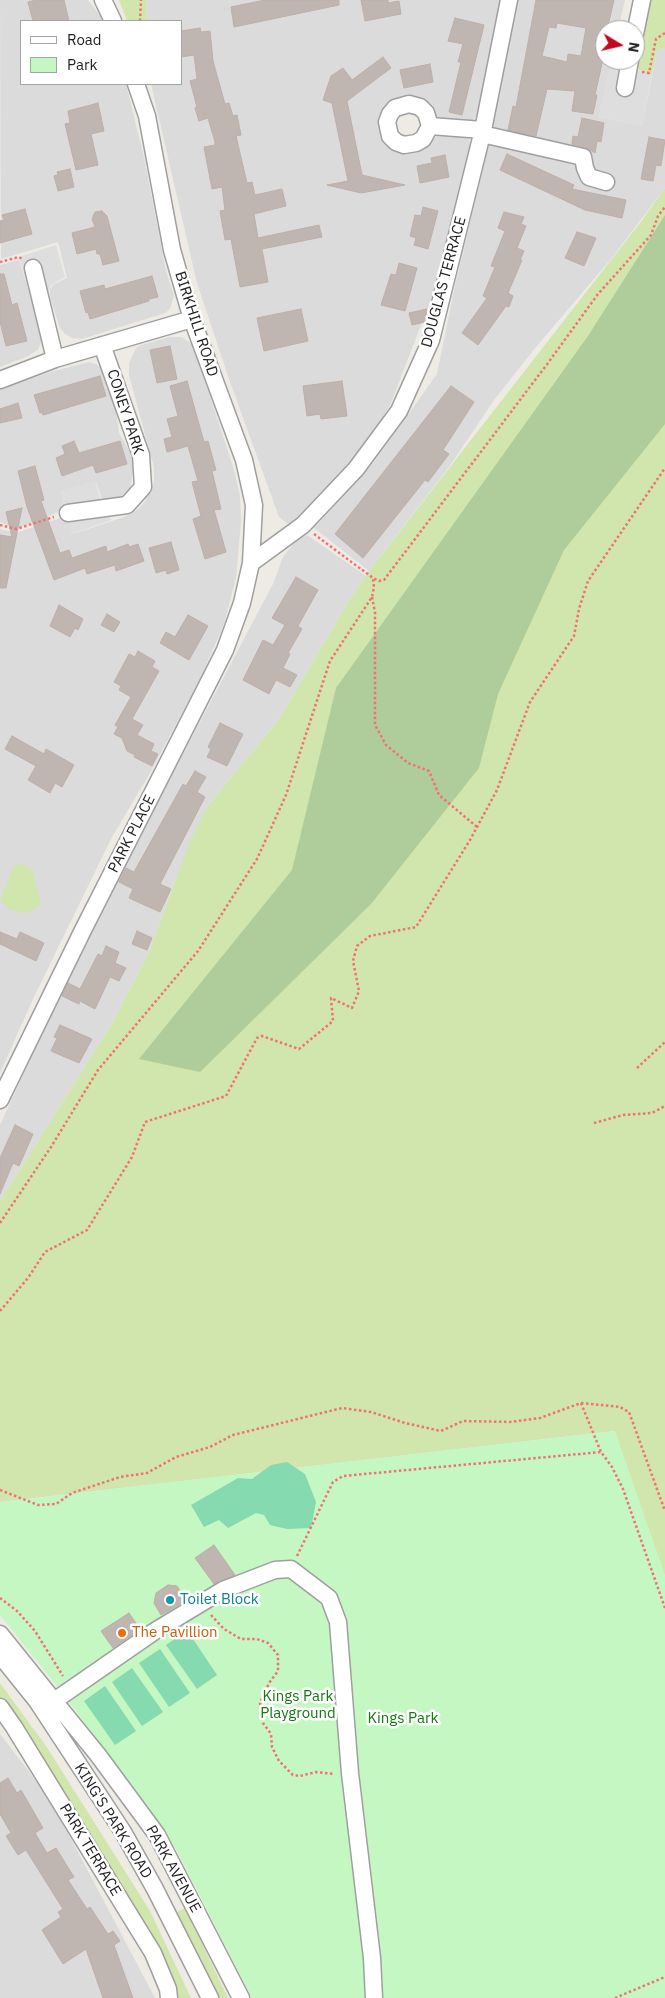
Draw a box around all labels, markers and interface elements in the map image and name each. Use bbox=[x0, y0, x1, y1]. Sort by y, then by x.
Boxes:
legend bbox=[20, 20, 182, 85]
north arrow bbox=[595, 20, 645, 70]
text: Road bbox=[67, 30, 102, 49]
text: N bbox=[624, 41, 644, 54]
text: Park bbox=[67, 55, 97, 74]
street label: DOUGLAS TERRACE bbox=[418, 215, 470, 349]
street label: BIRKHILL ROAD bbox=[171, 269, 221, 379]
street label: CONEY PARK bbox=[103, 367, 147, 457]
street label: PARK PLACE bbox=[105, 792, 159, 876]
place label: Toilet Block bbox=[180, 1591, 259, 1609]
marker: Toilet Block bbox=[164, 1594, 176, 1606]
place label: The Pavillion bbox=[132, 1624, 218, 1642]
marker: The Pavillion bbox=[116, 1627, 128, 1639]
park label: Kings Park Playground bbox=[260, 1688, 336, 1723]
park label: Kings Park bbox=[368, 1710, 438, 1728]
street label: KING'S PARK ROAD bbox=[70, 1760, 156, 1882]
street label: PARK TERRACE bbox=[55, 1801, 125, 1899]
street label: PARK AVENUE bbox=[142, 1822, 204, 1916]

